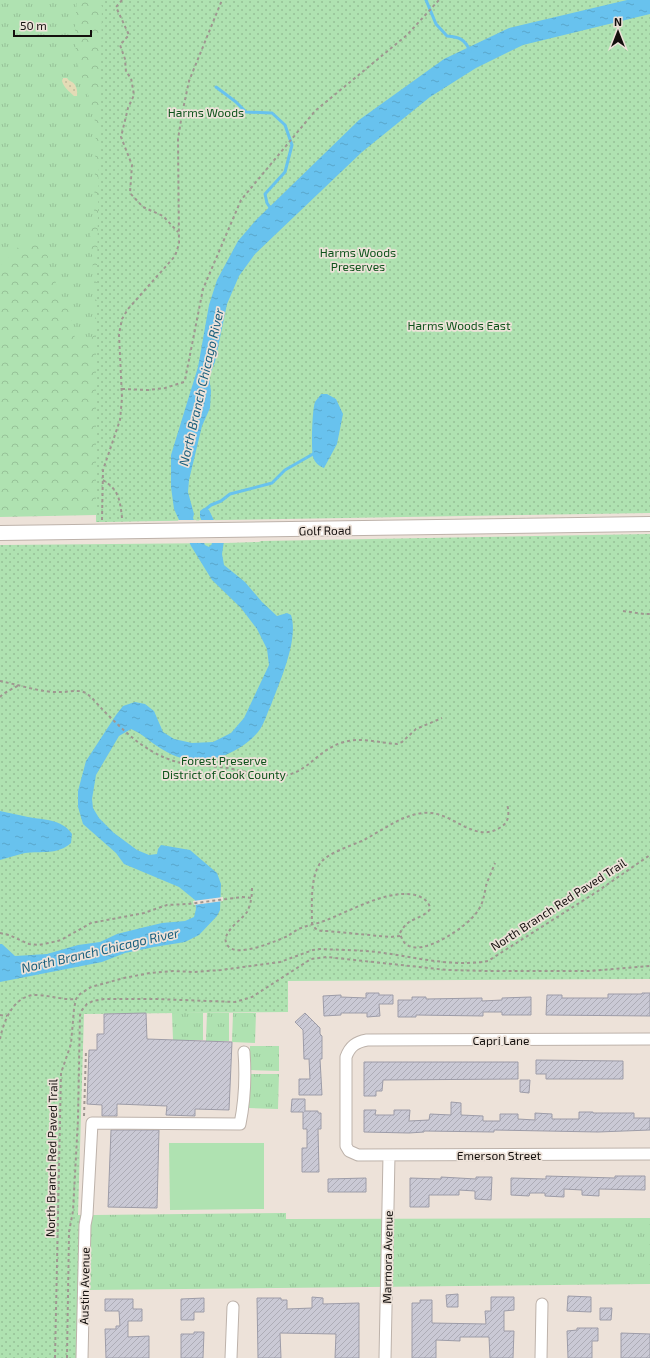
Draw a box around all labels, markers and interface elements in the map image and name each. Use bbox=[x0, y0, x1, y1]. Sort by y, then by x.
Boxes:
scale bar bbox=[14, 12, 91, 38]
north arrow bbox=[598, 12, 638, 52]
text: N bbox=[614, 15, 622, 28]
text: 50 m bbox=[20, 18, 47, 32]
park label: Harms Woods bbox=[168, 105, 244, 119]
park label: Harms Woods Preserves bbox=[320, 245, 396, 273]
water label: North Branch Chicago River bbox=[175, 306, 227, 467]
park label: Harms Woods East bbox=[408, 318, 511, 332]
street label: Golf Road bbox=[299, 523, 351, 537]
park label: Forest Preserve District of Cook County bbox=[162, 753, 287, 781]
street label: North Branch Red Paved Trail bbox=[488, 855, 629, 953]
water label: North Branch Chicago River bbox=[20, 924, 181, 976]
street label: Capri Lane bbox=[472, 1033, 530, 1047]
street label: North Branch Red Paved Trail bbox=[43, 1078, 59, 1237]
street label: Emerson Street bbox=[457, 1148, 542, 1162]
street label: Marmora Avenue bbox=[379, 1210, 395, 1304]
street label: Austin Avenue bbox=[76, 1247, 92, 1325]

